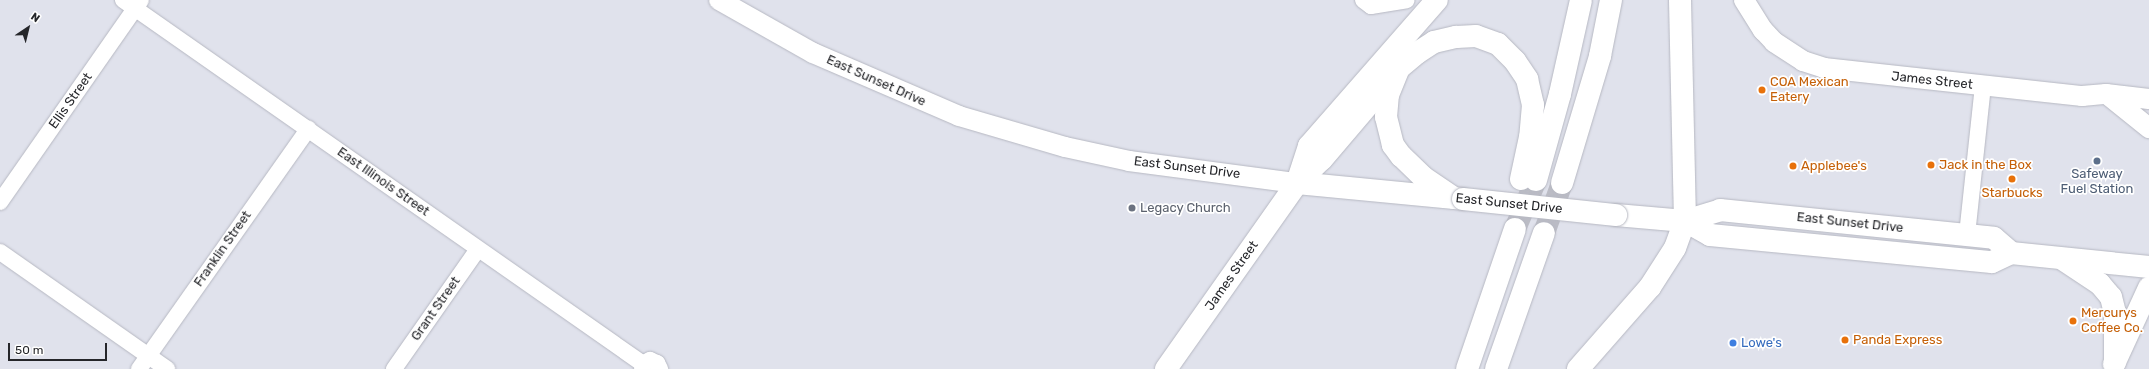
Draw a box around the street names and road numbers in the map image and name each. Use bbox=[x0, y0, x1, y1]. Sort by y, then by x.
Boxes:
street label: East Sunset Drive bbox=[824, 52, 928, 110]
street label: James Street bbox=[1891, 69, 1973, 93]
street label: Ellis Street bbox=[46, 70, 96, 132]
street label: East Illinois Street bbox=[334, 144, 432, 220]
street label: East Sunset Drive bbox=[1133, 154, 1241, 182]
street label: East Sunset Drive bbox=[1455, 191, 1563, 217]
street label: Franklin Street bbox=[191, 208, 255, 290]
street label: East Sunset Drive bbox=[1796, 210, 1904, 236]
street label: James Street bbox=[1202, 238, 1262, 314]
street label: Grant Street bbox=[408, 274, 464, 344]

